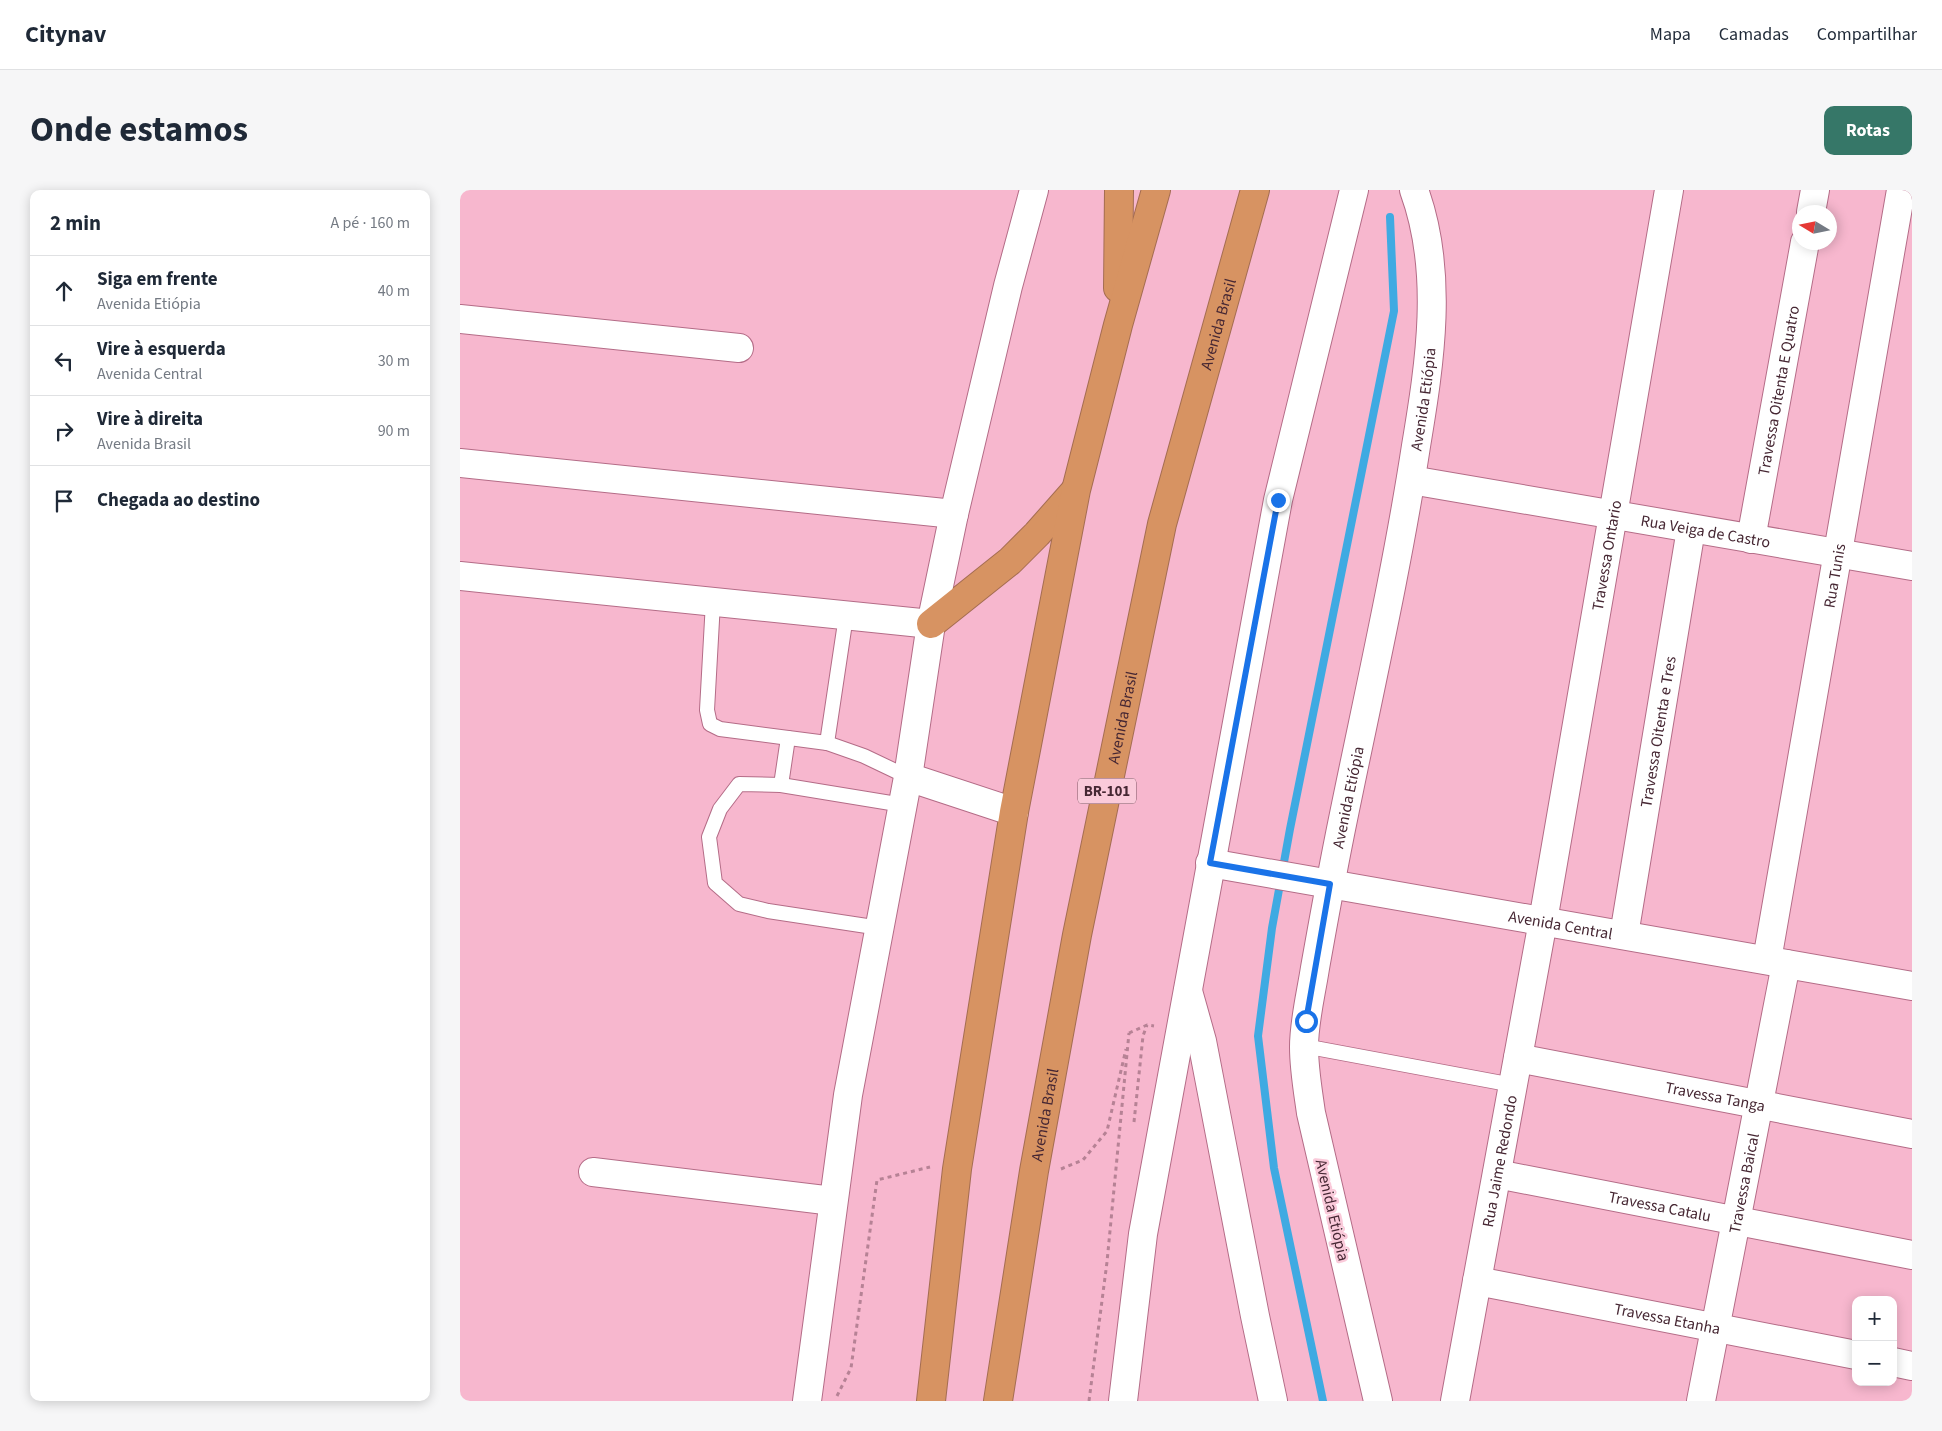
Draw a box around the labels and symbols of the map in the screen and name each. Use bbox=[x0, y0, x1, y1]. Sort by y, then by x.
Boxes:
north arrow bbox=[1792, 205, 1837, 250]
street label: Avenida Brasil bbox=[1195, 276, 1242, 373]
street label: Travessa Oitenta E Quatro bbox=[1753, 304, 1805, 477]
street label: Avenida Etiópia bbox=[1405, 347, 1442, 452]
route end bbox=[1267, 489, 1290, 512]
street label: Travessa Ontario bbox=[1587, 499, 1627, 613]
street label: Rua Veiga de Castro bbox=[1639, 510, 1772, 554]
street label: Rua Tunis bbox=[1818, 542, 1851, 610]
street label: Travessa Oitenta e Tres bbox=[1635, 654, 1682, 809]
street label: Avenida Brasil bbox=[1103, 669, 1143, 766]
street label: Avenida Etiópia bbox=[1327, 744, 1370, 850]
road number: BR-101 bbox=[1078, 778, 1136, 804]
street label: Avenida Central bbox=[1507, 905, 1614, 945]
route start bbox=[1295, 1010, 1318, 1033]
street label: Avenida Brasil bbox=[1026, 1067, 1065, 1163]
street label: Travessa Tanga bbox=[1663, 1077, 1767, 1117]
street label: Rua Jaime Redondo bbox=[1477, 1093, 1523, 1229]
street label: Travessa Baical bbox=[1724, 1131, 1765, 1235]
street label: Avenida Etiópia bbox=[1310, 1157, 1354, 1263]
street label: Travessa Catalu bbox=[1607, 1186, 1713, 1228]
street label: Travessa Etanha bbox=[1612, 1298, 1722, 1340]

